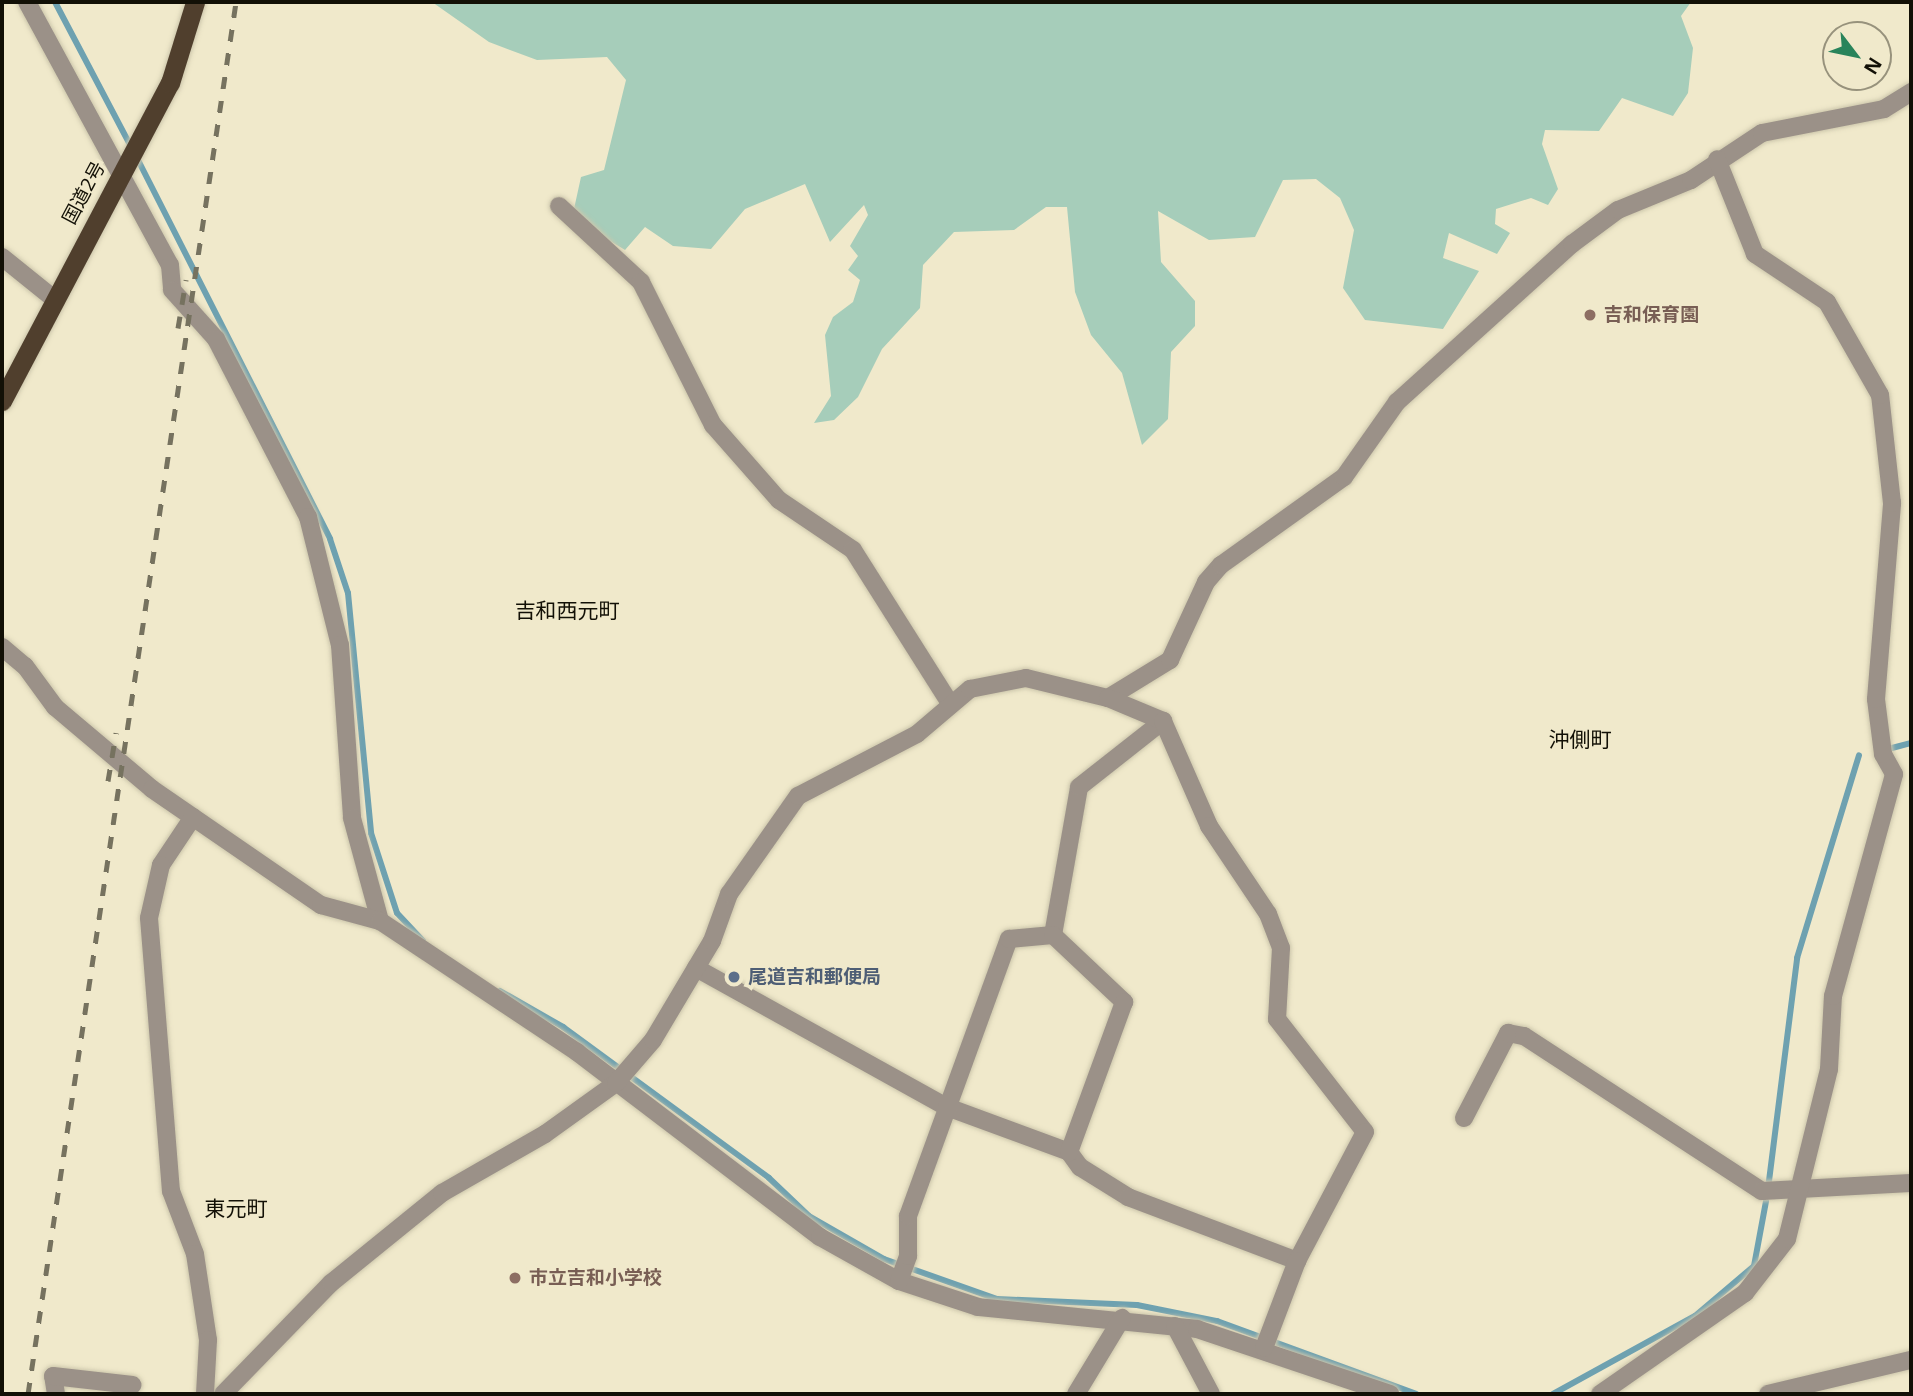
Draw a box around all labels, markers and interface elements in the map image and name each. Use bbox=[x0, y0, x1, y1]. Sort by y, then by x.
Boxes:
north arrow bbox=[1822, 21, 1892, 91]
text: N bbox=[1858, 53, 1888, 80]
street label: 国道2号 bbox=[58, 158, 110, 228]
place label: 吉和保育園 bbox=[1604, 304, 1699, 326]
marker: 吉和保育園 bbox=[1582, 307, 1598, 323]
district label: 吉和西元町 bbox=[515, 597, 619, 623]
district label: 沖側町 bbox=[1549, 726, 1611, 752]
place label: 尾道吉和郵便局 bbox=[748, 966, 881, 988]
marker: 尾道吉和郵便局 bbox=[726, 969, 742, 985]
district label: 東元町 bbox=[205, 1195, 267, 1221]
place label: 市立吉和小学校 bbox=[529, 1267, 662, 1289]
marker: 市立吉和小学校 bbox=[507, 1270, 523, 1286]

